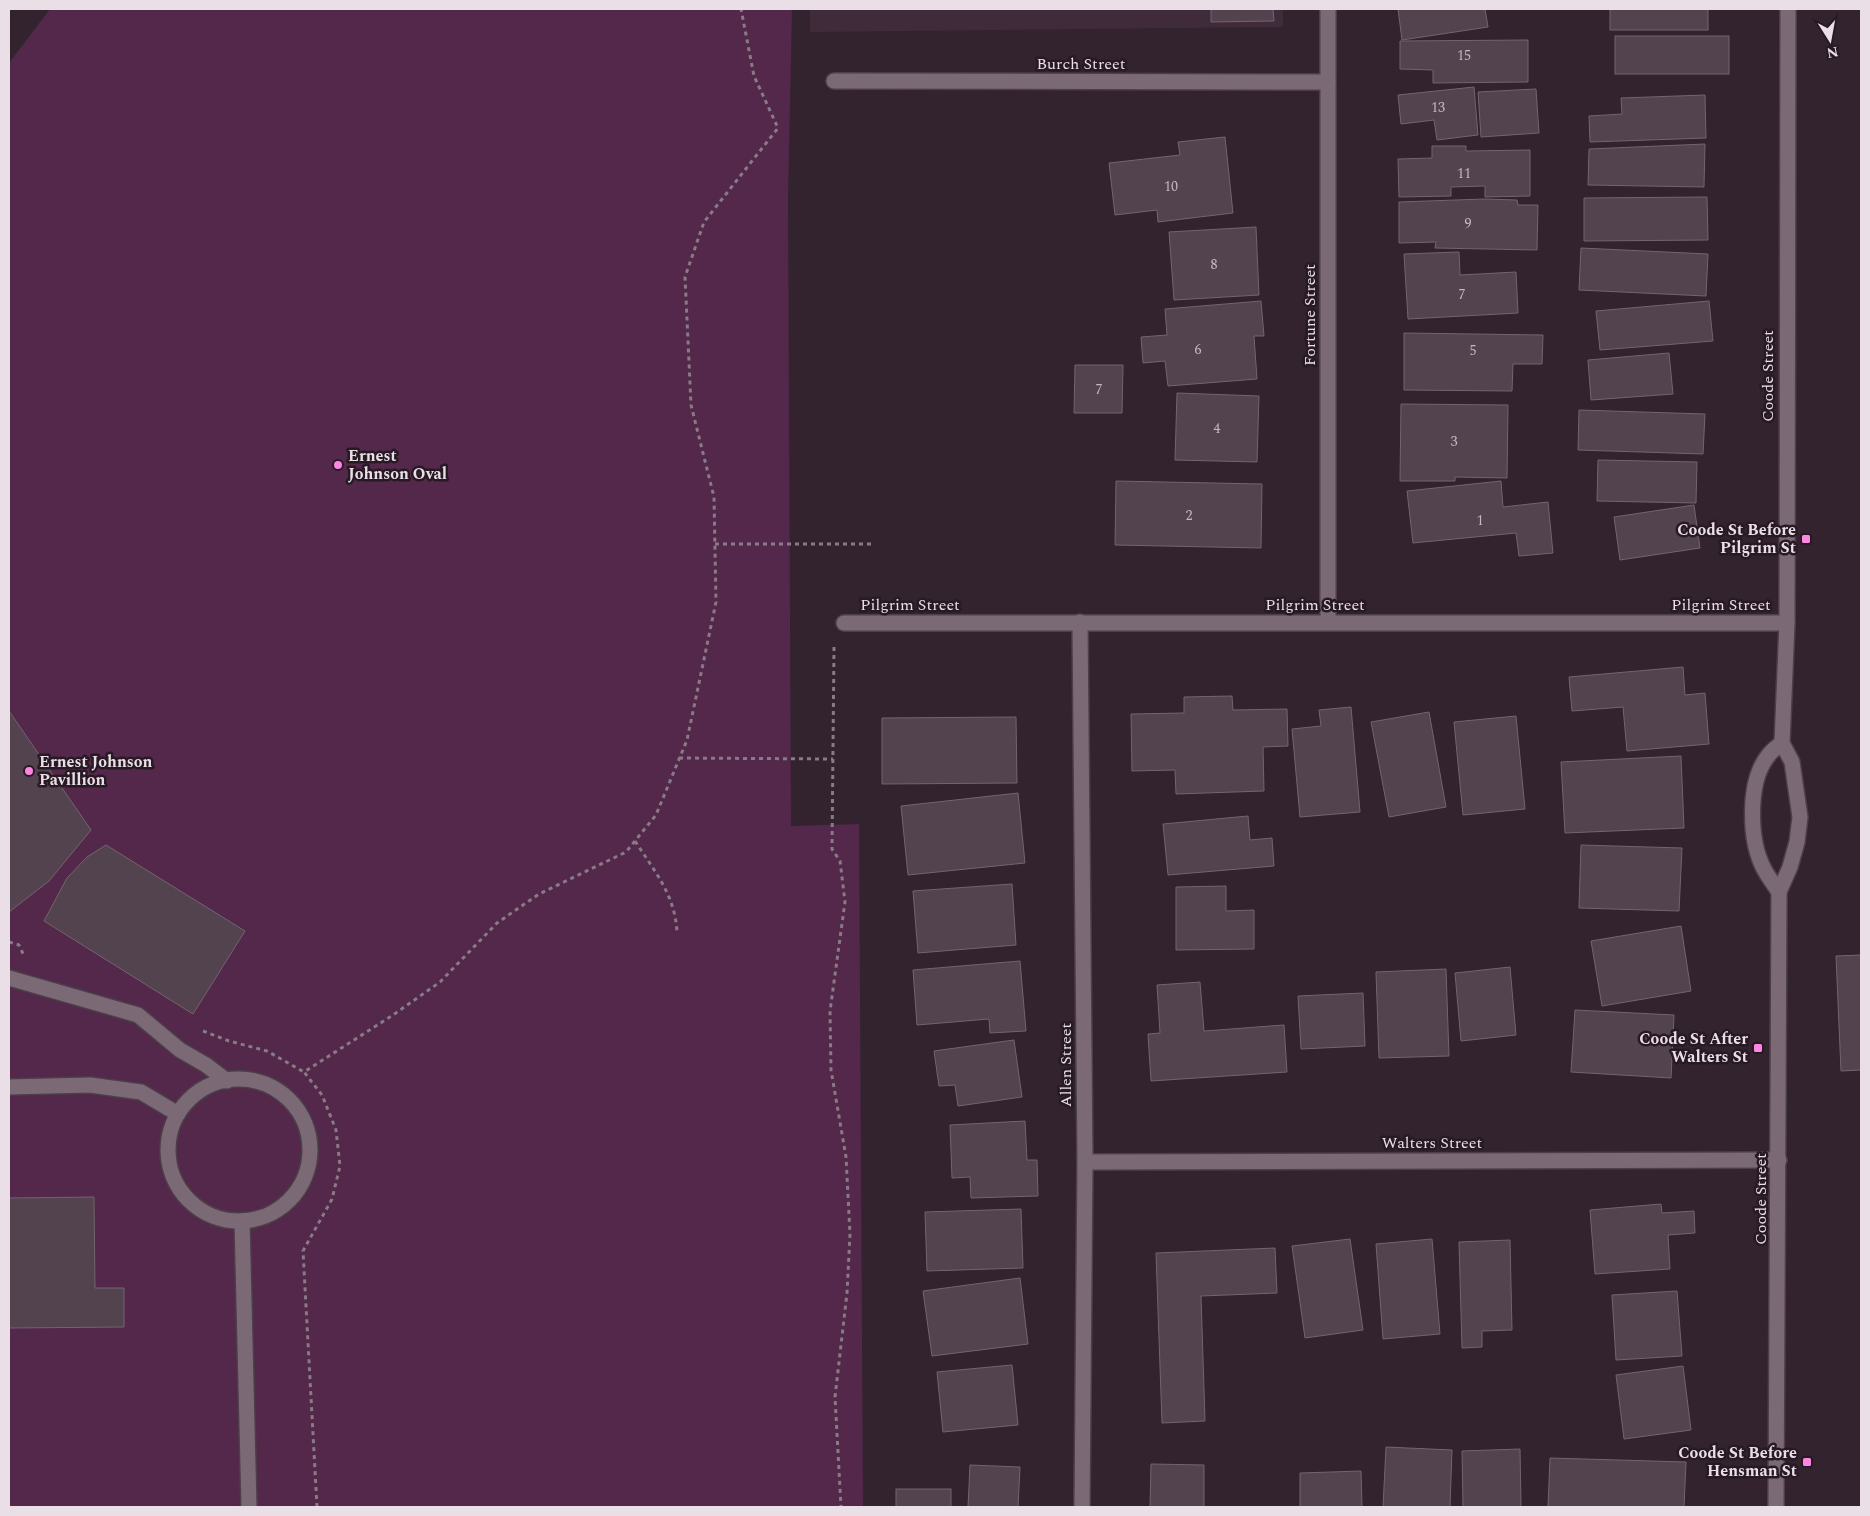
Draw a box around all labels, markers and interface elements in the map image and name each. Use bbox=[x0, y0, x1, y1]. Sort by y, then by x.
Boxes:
north arrow bbox=[1805, 15, 1855, 65]
text: N bbox=[1825, 41, 1840, 64]
house number: 15 bbox=[1457, 45, 1471, 66]
street label: Burch Street bbox=[1037, 52, 1126, 76]
house number: 13 bbox=[1431, 97, 1445, 118]
house number: 11 bbox=[1457, 163, 1471, 184]
house number: 10 bbox=[1164, 176, 1178, 197]
house number: 9 bbox=[1465, 213, 1472, 234]
house number: 8 bbox=[1211, 254, 1218, 275]
street label: Fortune Street bbox=[1298, 264, 1322, 366]
house number: 7 bbox=[1459, 284, 1466, 305]
street label: Coode Street bbox=[1756, 330, 1780, 422]
house number: 6 bbox=[1195, 339, 1202, 360]
house number: 5 bbox=[1470, 340, 1477, 361]
house number: 7 bbox=[1096, 379, 1103, 400]
house number: 4 bbox=[1214, 418, 1221, 439]
house number: 3 bbox=[1451, 431, 1458, 452]
place label: Ernest Johnson Oval bbox=[348, 444, 447, 486]
marker: Ernest Johnson Oval bbox=[332, 459, 344, 471]
house number: 2 bbox=[1186, 505, 1193, 526]
house number: 1 bbox=[1477, 510, 1484, 531]
place label: Coode St Before Pilgrim St bbox=[1677, 518, 1796, 560]
marker: Coode St Before Pilgrim St bbox=[1800, 533, 1812, 545]
street label: Pilgrim Street bbox=[860, 593, 960, 617]
street label: Pilgrim Street bbox=[1265, 593, 1365, 617]
street label: Pilgrim Street bbox=[1671, 593, 1771, 617]
place label: Ernest Johnson Pavillion bbox=[39, 750, 153, 792]
marker: Ernest Johnson Pavillion bbox=[23, 765, 35, 777]
street label: Allen Street bbox=[1054, 1023, 1078, 1107]
place label: Coode St After Walters St bbox=[1639, 1027, 1748, 1069]
marker: Coode St After Walters St bbox=[1752, 1042, 1764, 1054]
street label: Walters Street bbox=[1382, 1131, 1483, 1155]
street label: Coode Street bbox=[1749, 1153, 1773, 1245]
place label: Coode St Before Hensman St bbox=[1678, 1441, 1797, 1483]
marker: Coode St Before Hensman St bbox=[1801, 1456, 1813, 1468]

